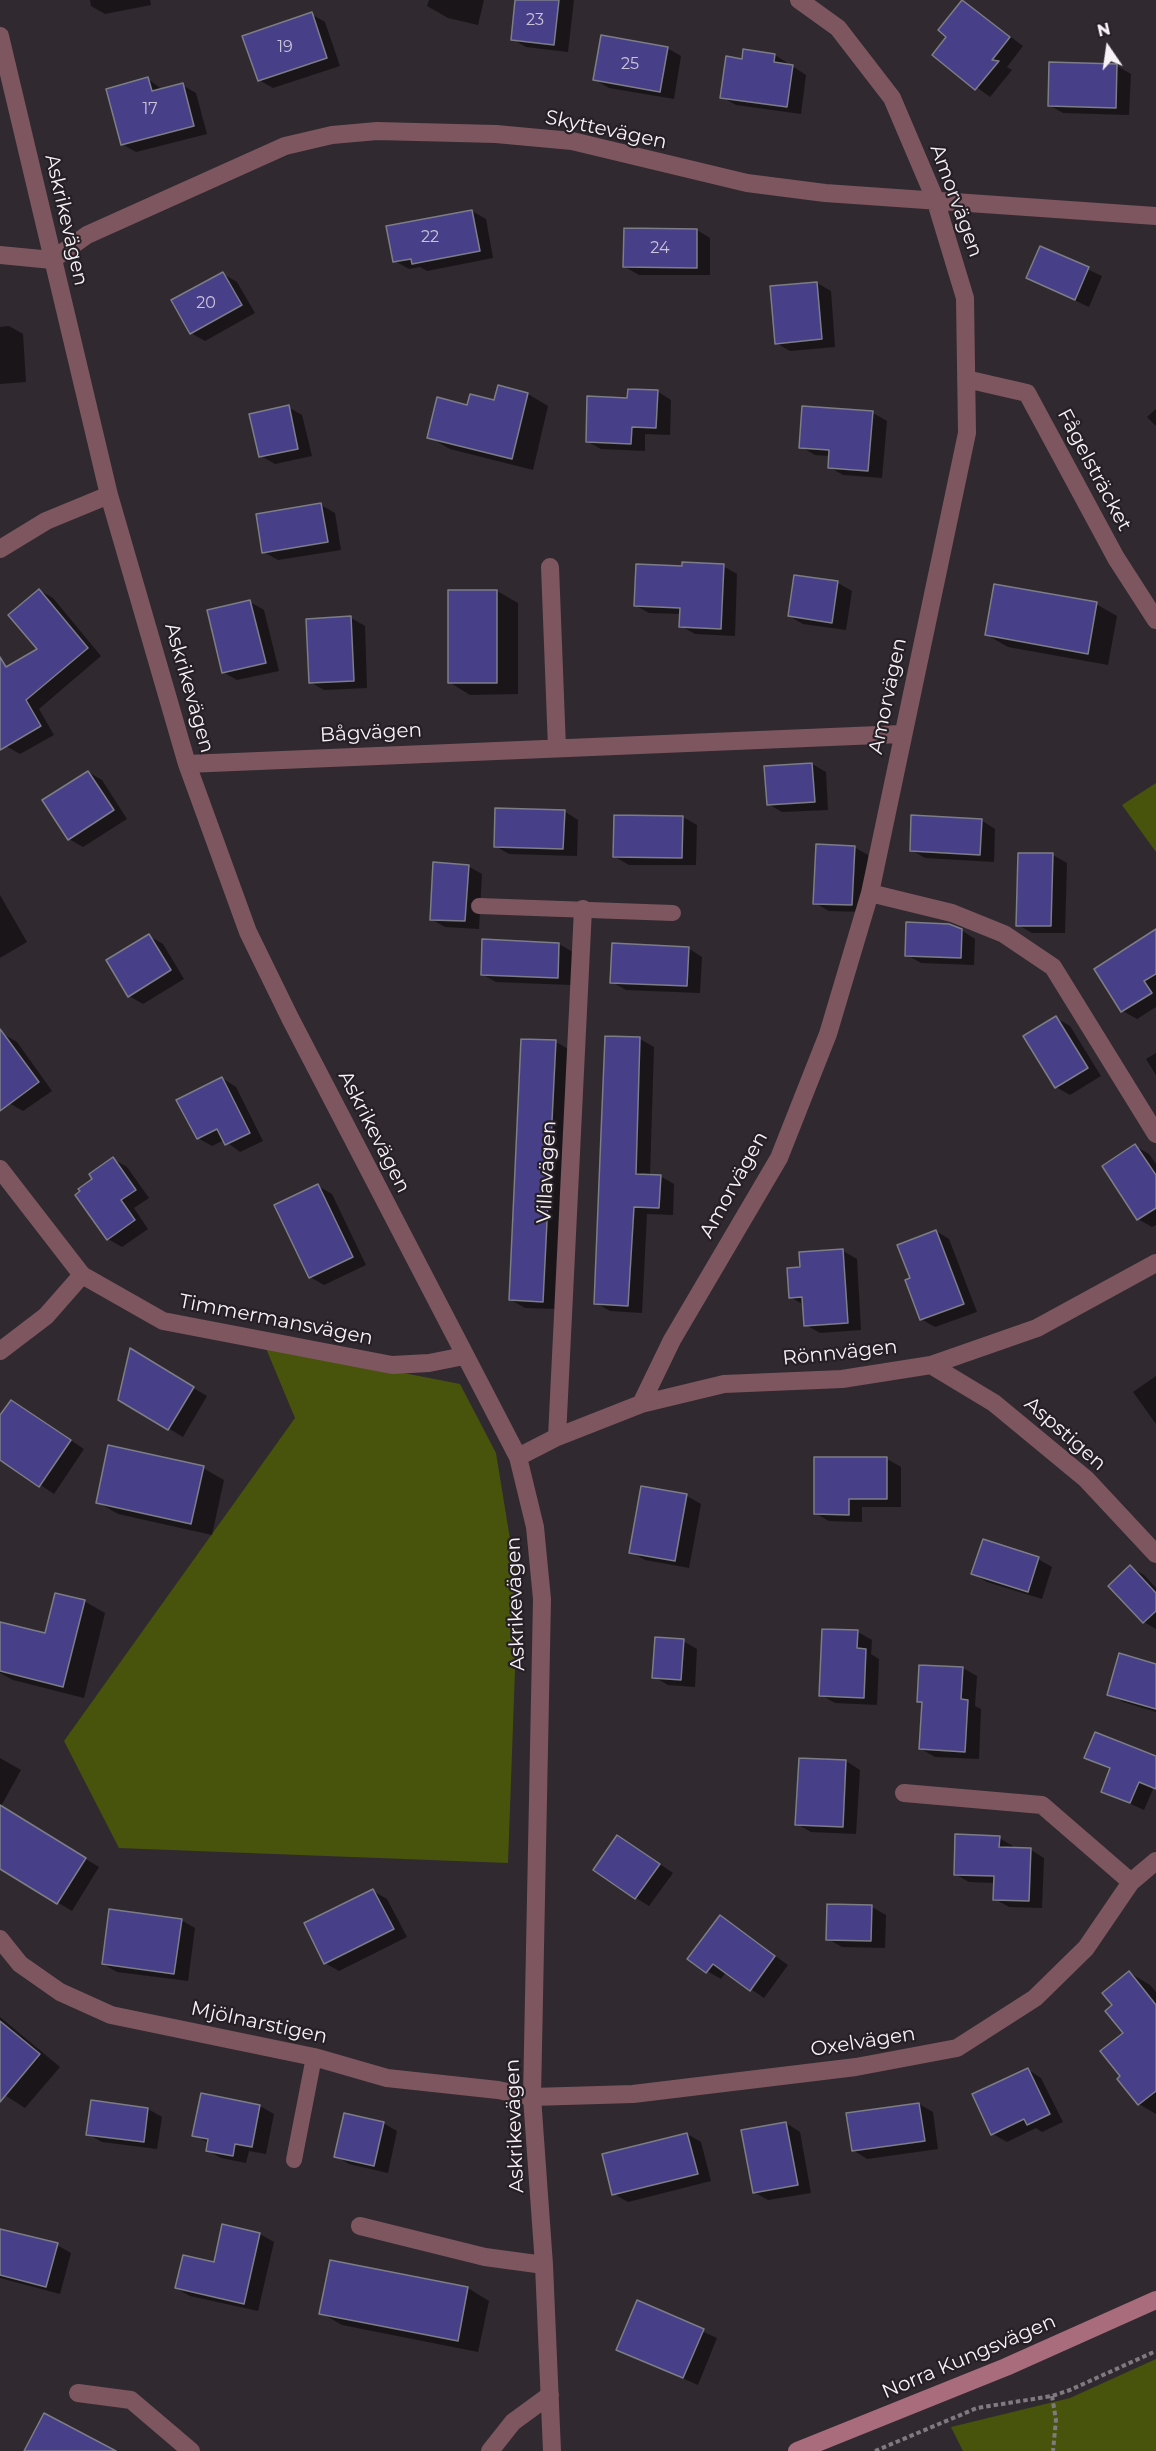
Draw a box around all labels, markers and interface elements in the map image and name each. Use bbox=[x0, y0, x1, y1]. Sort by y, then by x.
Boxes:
house number: 23 bbox=[526, 10, 544, 30]
north arrow bbox=[1078, 18, 1138, 78]
text: N bbox=[1095, 19, 1112, 41]
house number: 19 bbox=[277, 37, 293, 57]
house number: 25 bbox=[621, 54, 639, 74]
house number: 17 bbox=[142, 99, 158, 119]
street label: Skyttevägen bbox=[543, 105, 669, 155]
street label: Amorvägen bbox=[925, 141, 987, 261]
street label: Askrikevägen bbox=[39, 152, 93, 288]
house number: 22 bbox=[421, 227, 439, 247]
house number: 24 bbox=[650, 238, 670, 258]
house number: 20 bbox=[196, 293, 216, 313]
street label: Fågelsträcket bbox=[1052, 405, 1136, 535]
street label: Askrikevägen bbox=[159, 620, 219, 756]
street label: Amorvägen bbox=[864, 636, 912, 756]
street label: Bågvägen bbox=[319, 718, 423, 748]
street label: Askrikevägen bbox=[333, 1067, 415, 1197]
street label: Villavägen bbox=[532, 1120, 562, 1224]
street label: Amorvägen bbox=[695, 1128, 773, 1242]
street label: Timmermansvägen bbox=[177, 1289, 375, 1351]
street label: Rönnvägen bbox=[781, 1335, 899, 1371]
street label: Aspstigen bbox=[1019, 1392, 1111, 1476]
street label: Askrikevägen bbox=[502, 1537, 530, 1671]
street label: Mjölnarstigen bbox=[189, 1997, 329, 2049]
street label: Oxelvägen bbox=[809, 2022, 917, 2062]
street label: Askrikevägen bbox=[501, 2059, 529, 2193]
street label: Norra Kungsvägen bbox=[878, 2310, 1060, 2404]

